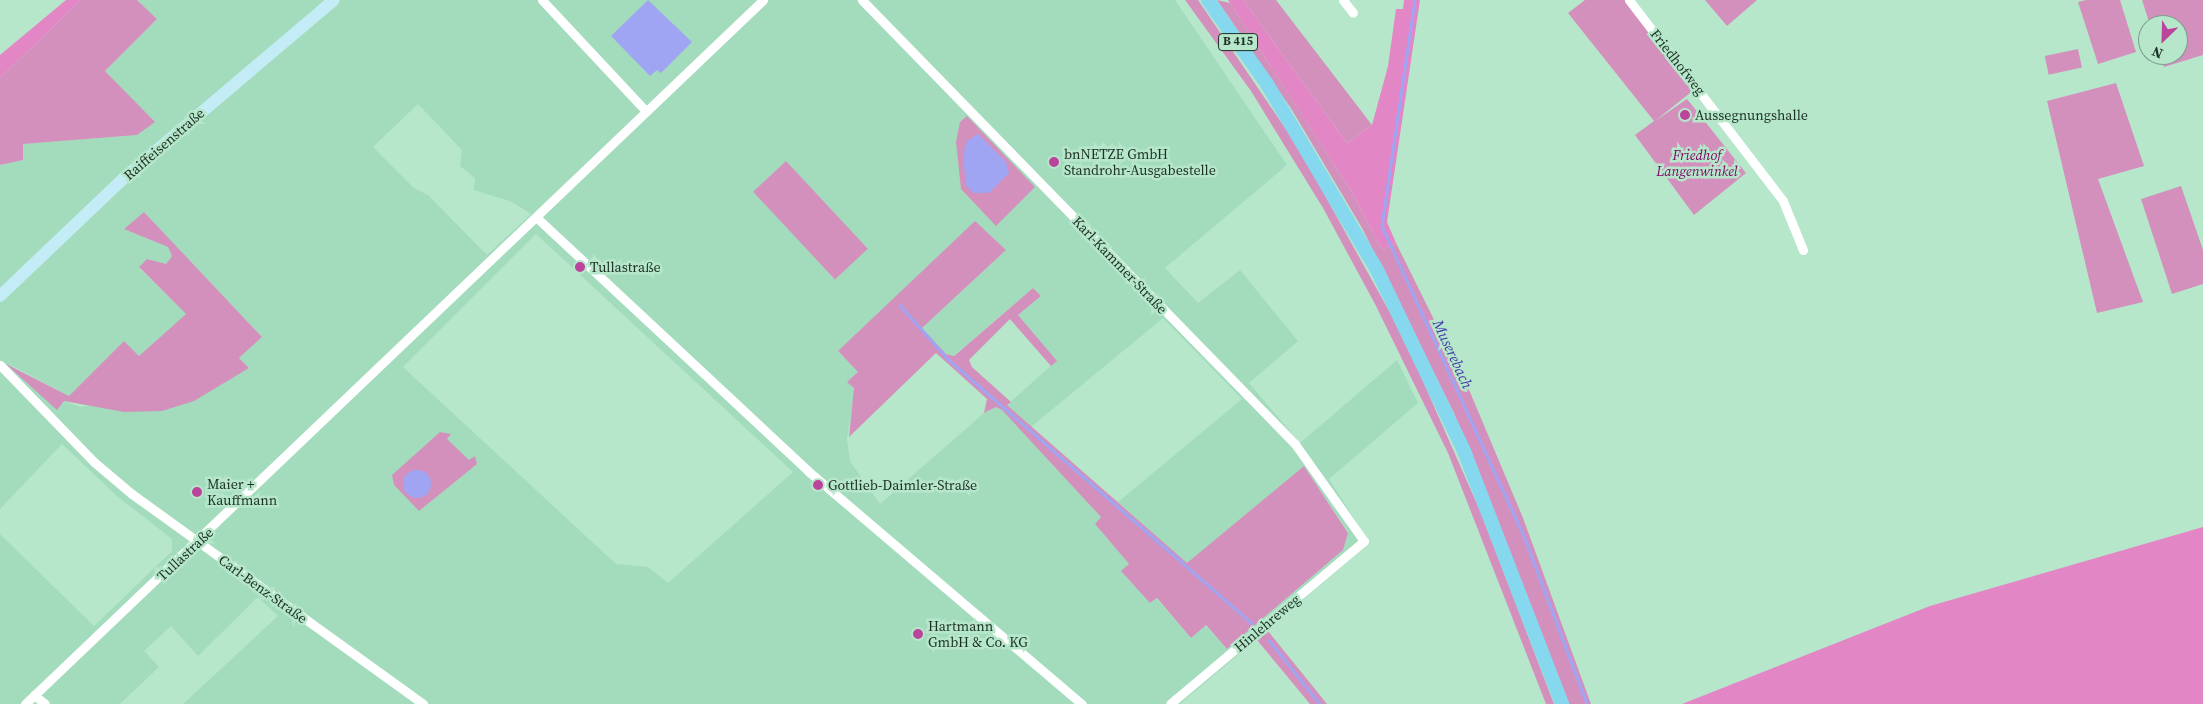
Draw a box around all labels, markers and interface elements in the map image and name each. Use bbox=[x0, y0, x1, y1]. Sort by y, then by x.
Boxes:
north arrow bbox=[2138, 15, 2188, 65]
street label: Friedhofweg bbox=[1647, 26, 1709, 98]
road number: B 415 bbox=[1218, 32, 1258, 52]
text: N bbox=[2149, 42, 2166, 64]
street label: Raiffeisenstraße bbox=[120, 104, 208, 184]
place label: Aussegnungshalle bbox=[1695, 107, 1808, 123]
marker: Aussegnungshalle bbox=[1679, 109, 1691, 121]
place label: bnNETZE GmbH Standrohr-Ausgabestelle bbox=[1064, 146, 1216, 178]
park label: Friedhof Langenwinkel bbox=[1656, 147, 1738, 180]
marker: bnNETZE GmbH Standrohr-Ausgabestelle bbox=[1048, 156, 1060, 168]
street label: Karl-Kammer-Straße bbox=[1069, 213, 1171, 317]
place label: Tullastraße bbox=[590, 259, 661, 275]
marker: Tullastraße bbox=[574, 261, 586, 273]
water label: Muserebach bbox=[1429, 317, 1477, 391]
place label: Maier + Kauffmann bbox=[207, 476, 277, 508]
place label: Gottlieb-Daimler-Straße bbox=[828, 477, 977, 493]
marker: Gottlieb-Daimler-Straße bbox=[812, 479, 824, 491]
marker: Maier + Kauffmann bbox=[191, 486, 203, 498]
street label: Tullastraße bbox=[153, 524, 217, 584]
street label: Carl-Benz-Straße bbox=[215, 551, 311, 627]
street label: Hinlehreweg bbox=[1231, 591, 1303, 655]
place label: Hartmann GmbH & Co. KG bbox=[928, 618, 1028, 650]
marker: Hartmann GmbH & Co. KG bbox=[912, 628, 924, 640]

